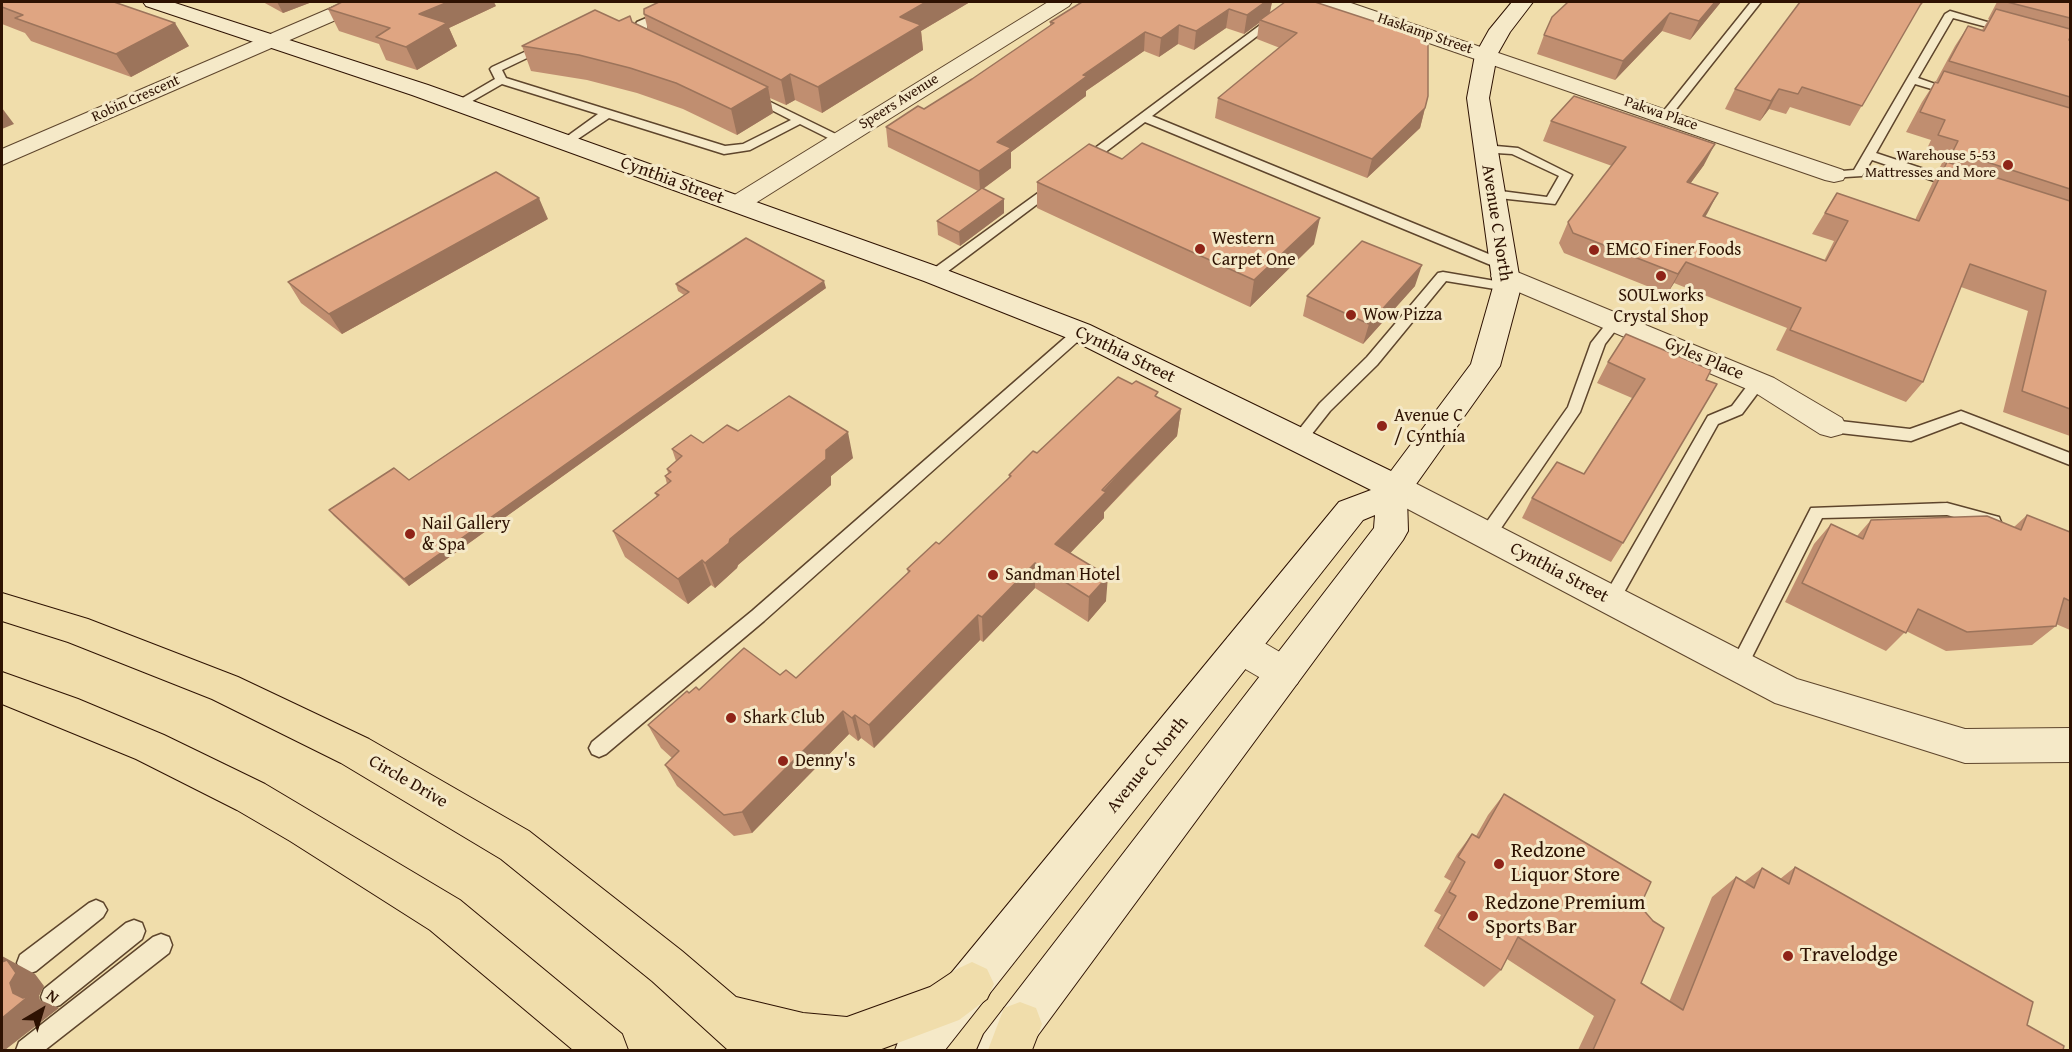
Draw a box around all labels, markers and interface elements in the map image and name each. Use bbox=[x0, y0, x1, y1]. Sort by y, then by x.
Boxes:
street label: Haskamp Street bbox=[1375, 9, 1475, 59]
street label: Speers Avenue bbox=[856, 70, 942, 134]
street label: Robin Crescent bbox=[89, 72, 183, 126]
street label: Pakwa Place bbox=[1622, 93, 1700, 135]
place label: Warehouse 5-53 Mattresses and More bbox=[1865, 147, 1996, 182]
street label: Cynthia Street bbox=[617, 152, 727, 210]
marker: Warehouse 5-53 Mattresses and More bbox=[2001, 158, 2015, 172]
street label: Avenue C North bbox=[1476, 163, 1516, 283]
place label: Western Carpet One bbox=[1212, 228, 1296, 270]
place label: EMCO Finer Foods bbox=[1606, 239, 1742, 261]
marker: Western Carpet One bbox=[1193, 242, 1207, 256]
marker: EMCO Finer Foods bbox=[1587, 243, 1601, 257]
marker: SOULworks Crystal Shop bbox=[1654, 269, 1668, 283]
place label: SOULworks Crystal Shop bbox=[1614, 285, 1708, 328]
place label: Wow Pizza bbox=[1363, 304, 1442, 326]
marker: Wow Pizza bbox=[1344, 308, 1358, 322]
street label: Cynthia Street bbox=[1072, 322, 1178, 388]
street label: Gyles Place bbox=[1661, 333, 1747, 385]
place label: Avenue C / Cynthia bbox=[1394, 405, 1465, 448]
marker: Avenue C / Cynthia bbox=[1375, 419, 1389, 433]
place label: Nail Gallery & Spa bbox=[422, 513, 510, 556]
marker: Nail Gallery & Spa bbox=[403, 527, 417, 541]
street label: Cynthia Street bbox=[1506, 538, 1612, 608]
place label: Sandman Hotel bbox=[1005, 564, 1120, 586]
marker: Sandman Hotel bbox=[986, 568, 1000, 582]
place label: Shark Club bbox=[743, 707, 825, 729]
marker: Shark Club bbox=[724, 711, 738, 725]
street label: Avenue C North bbox=[1103, 712, 1193, 818]
place label: Denny's bbox=[795, 750, 855, 772]
street label: Circle Drive bbox=[365, 751, 451, 813]
marker: Denny's bbox=[776, 754, 790, 768]
place label: Redzone Liquor Store bbox=[1511, 839, 1620, 889]
marker: Redzone Liquor Store bbox=[1492, 857, 1506, 871]
place label: Redzone Premium Sports Bar bbox=[1485, 891, 1645, 941]
marker: Redzone Premium Sports Bar bbox=[1466, 909, 1480, 923]
place label: Travelodge bbox=[1800, 943, 1898, 969]
marker: Travelodge bbox=[1781, 949, 1795, 963]
north arrow bbox=[12, 980, 72, 1040]
text: N bbox=[41, 983, 65, 1009]

